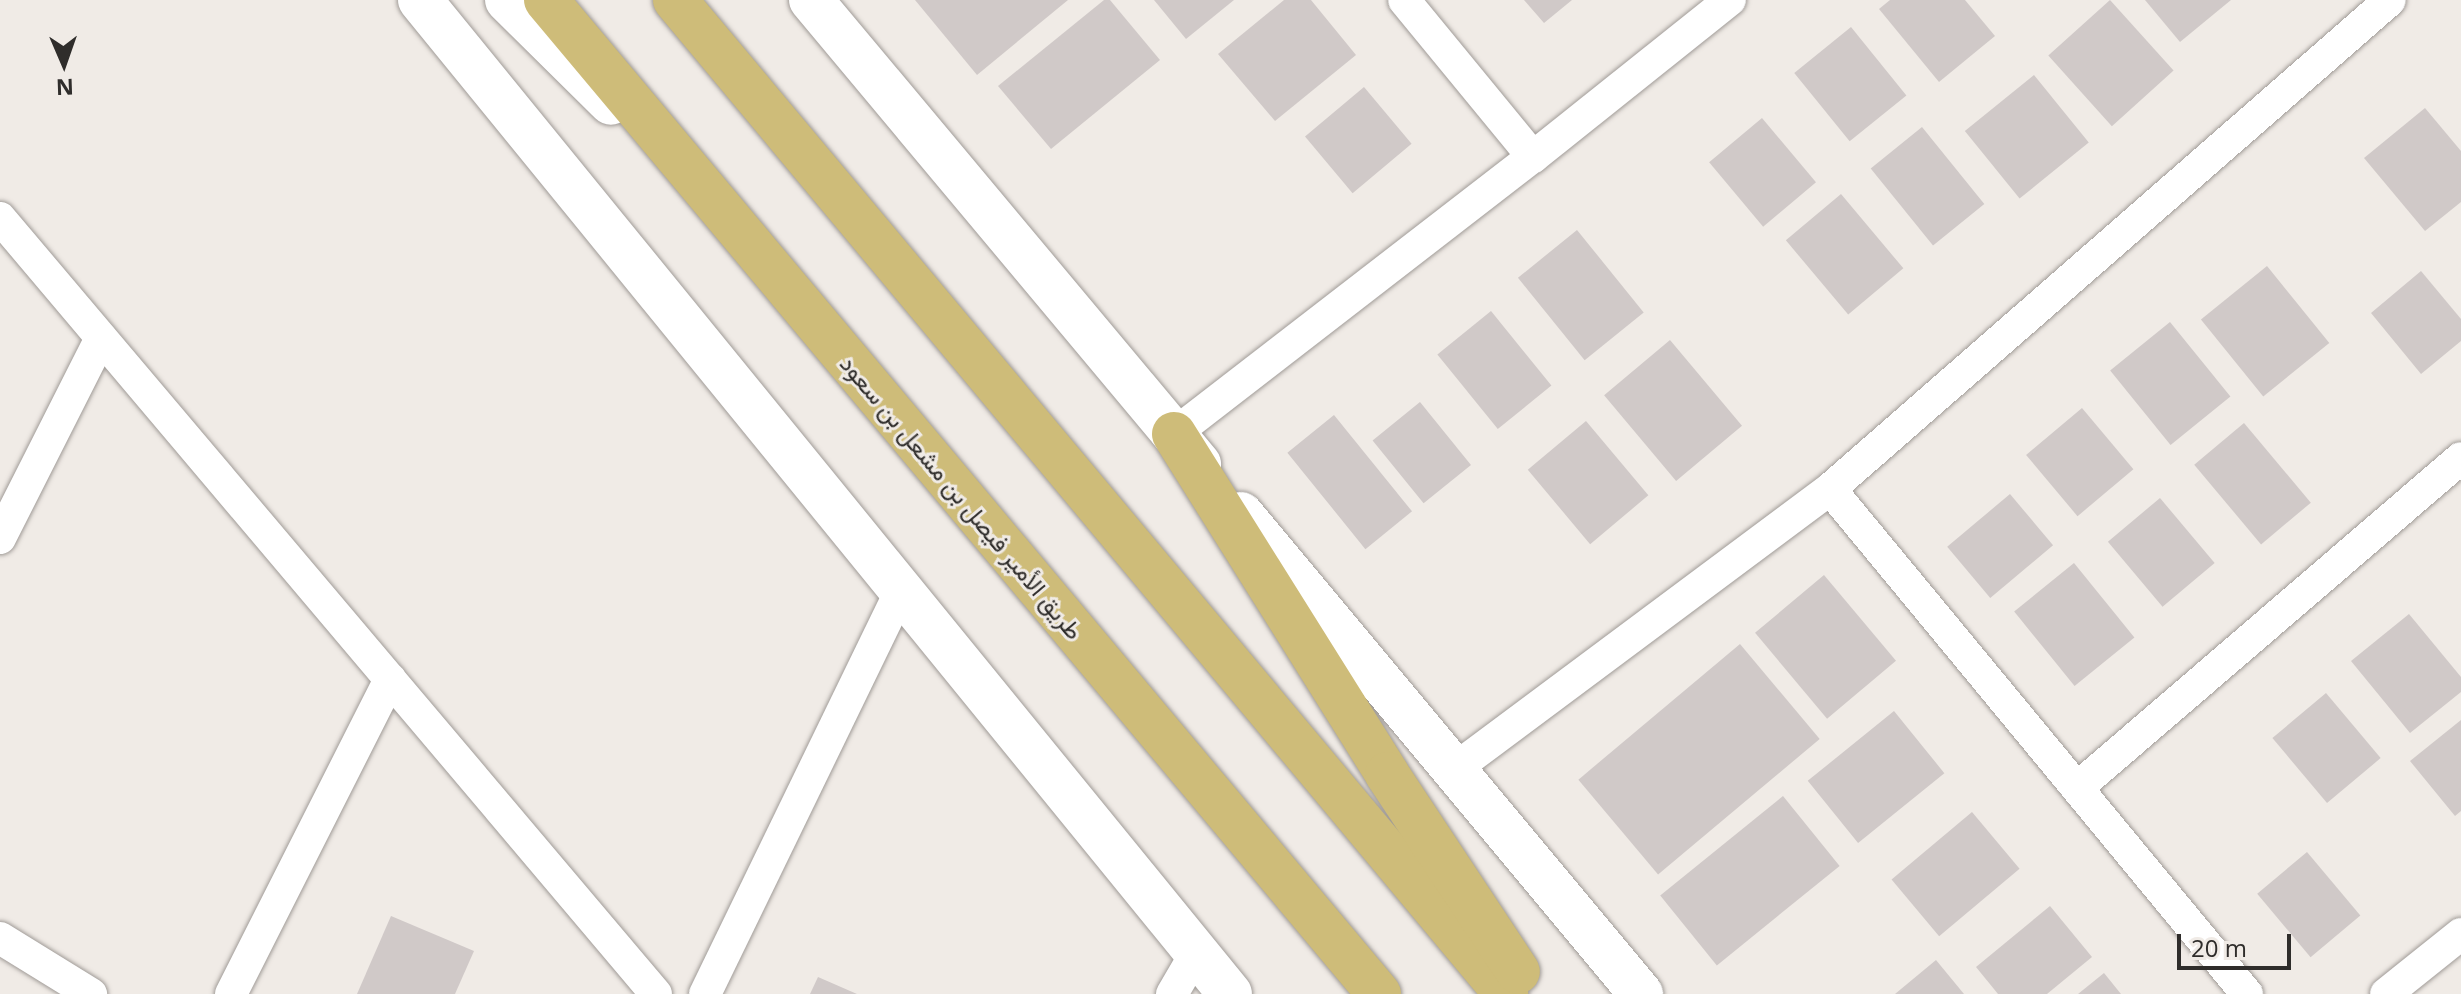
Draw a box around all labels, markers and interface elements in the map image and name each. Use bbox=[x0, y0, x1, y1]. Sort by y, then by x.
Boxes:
north arrow bbox=[24, 24, 104, 104]
text: N bbox=[55, 73, 74, 103]
street label: طريق الأمير فيصل بن مشعل بن سعود bbox=[835, 349, 1089, 645]
scale bar bbox=[2181, 918, 2295, 968]
text: 20 m bbox=[2191, 931, 2247, 964]

